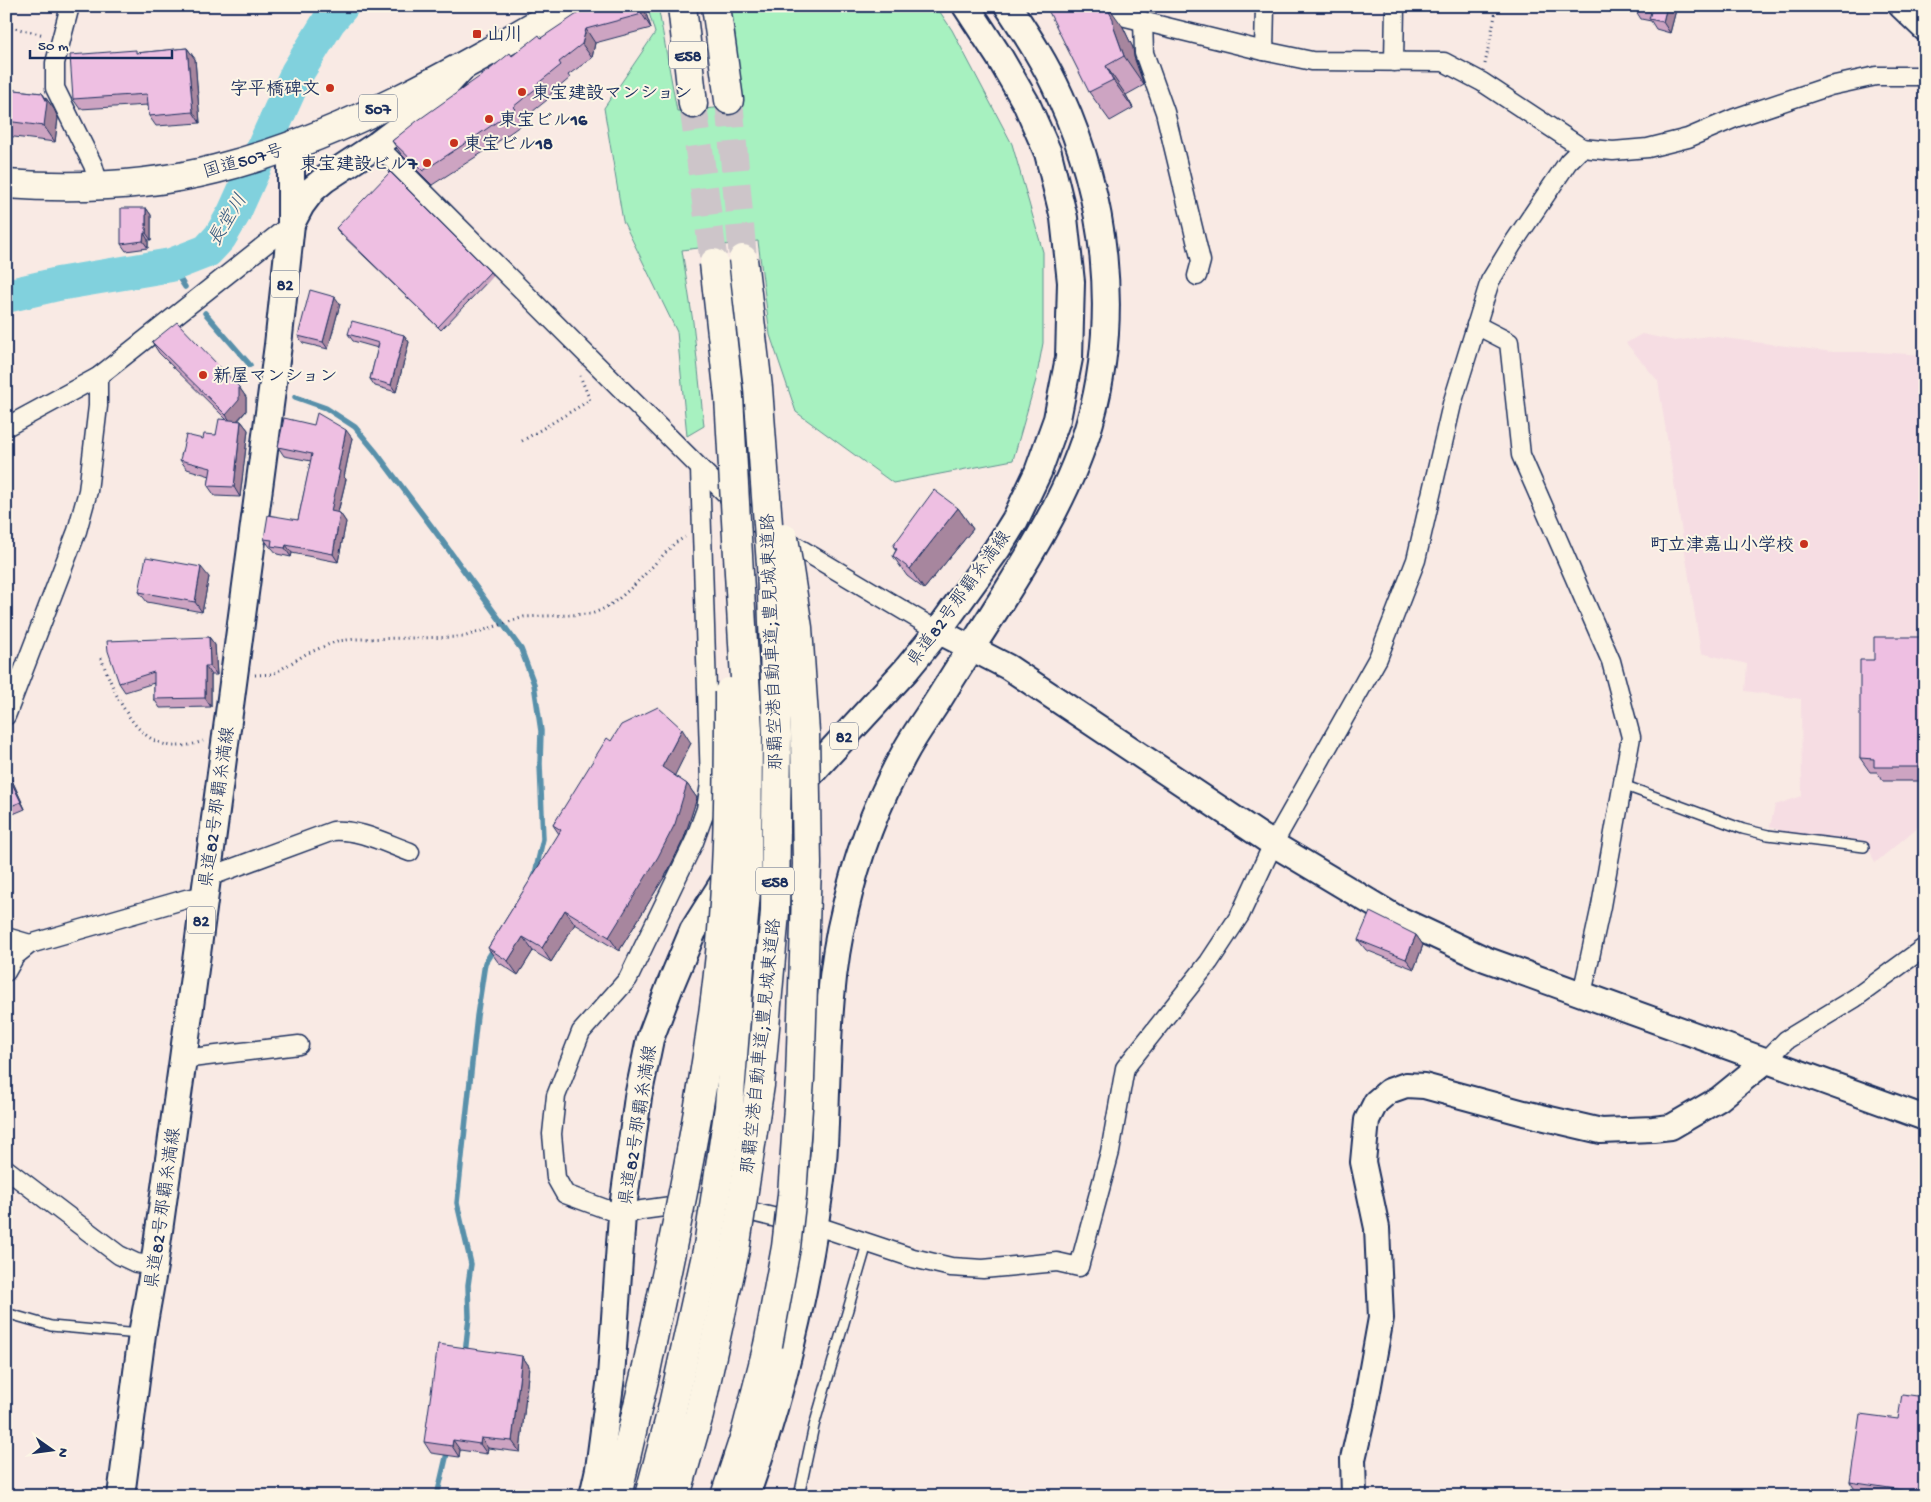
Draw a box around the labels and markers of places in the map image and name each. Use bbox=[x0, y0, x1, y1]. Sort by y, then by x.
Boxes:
place label: 山川 bbox=[487, 25, 523, 47]
marker: 山川 bbox=[471, 28, 483, 40]
place label: 字平橋碑文 bbox=[230, 79, 320, 101]
marker: 字平橋碑文 bbox=[324, 82, 336, 94]
place label: 東宝建設マンション bbox=[532, 83, 693, 105]
marker: 東宝建設マンション bbox=[516, 86, 528, 98]
place label: 東宝ビル16 bbox=[499, 110, 588, 132]
marker: 東宝ビル16 bbox=[483, 113, 495, 125]
place label: 東宝ビル18 bbox=[464, 134, 553, 156]
marker: 東宝ビル18 bbox=[448, 137, 460, 149]
place label: 東宝建設ビル7 bbox=[300, 154, 419, 176]
marker: 東宝建設ビル7 bbox=[421, 157, 433, 169]
place label: 新屋マンション bbox=[213, 366, 338, 388]
marker: 新屋マンション bbox=[197, 369, 209, 381]
place label: 町立津嘉山小学校 bbox=[1650, 535, 1794, 557]
marker: 町立津嘉山小学校 bbox=[1798, 538, 1810, 550]

